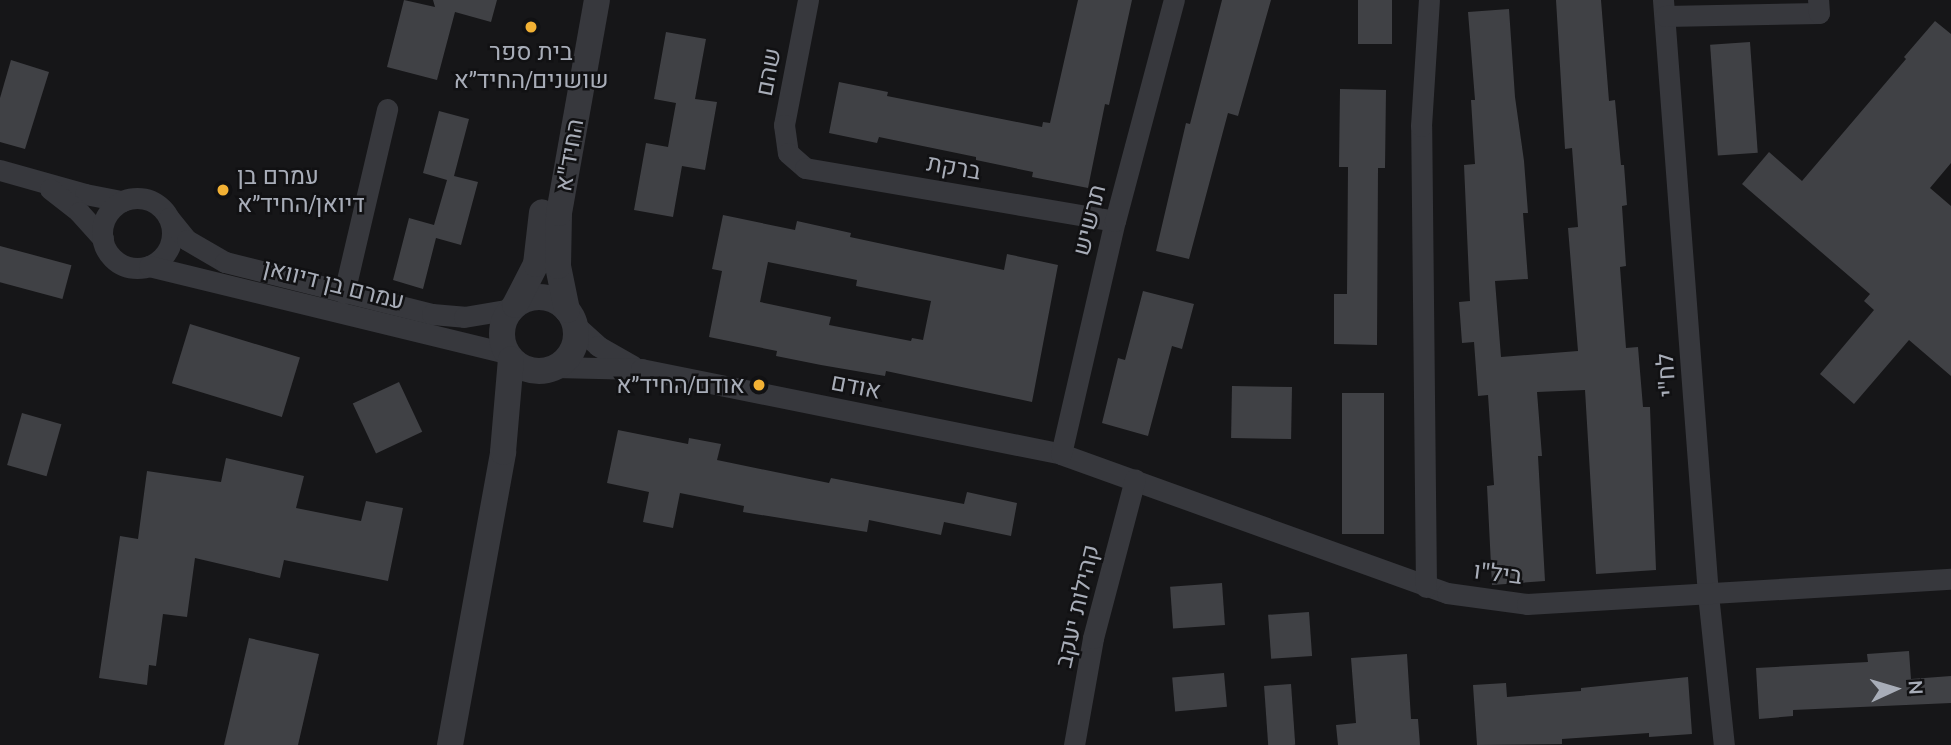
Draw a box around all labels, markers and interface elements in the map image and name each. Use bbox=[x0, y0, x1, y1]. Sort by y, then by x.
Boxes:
marker: בית ספר שושנים/החיד״א bbox=[523, 19, 539, 35]
place label: בית ספר שושנים/החיד״א bbox=[454, 38, 608, 94]
street label: שהם bbox=[749, 45, 787, 99]
street label: החיד"א bbox=[548, 116, 590, 194]
street label: ברקת bbox=[925, 148, 983, 186]
place label: עמרם בן דיואן/החיד״א bbox=[237, 162, 365, 218]
marker: עמרם בן דיואן/החיד״א bbox=[215, 182, 231, 198]
street label: תרשיש bbox=[1066, 182, 1112, 258]
street label: עמרם בן דיוואן bbox=[260, 253, 408, 315]
street label: לח"י bbox=[1650, 352, 1682, 398]
street label: אודם bbox=[829, 367, 883, 405]
place label: אודם/החיד״א bbox=[616, 371, 745, 399]
marker: אודם/החיד״א bbox=[751, 377, 767, 393]
street label: קהילות יעקב bbox=[1049, 542, 1105, 670]
street label: ביל"ו bbox=[1472, 556, 1524, 590]
north arrow bbox=[1860, 654, 1930, 724]
text: N bbox=[1903, 680, 1928, 696]

